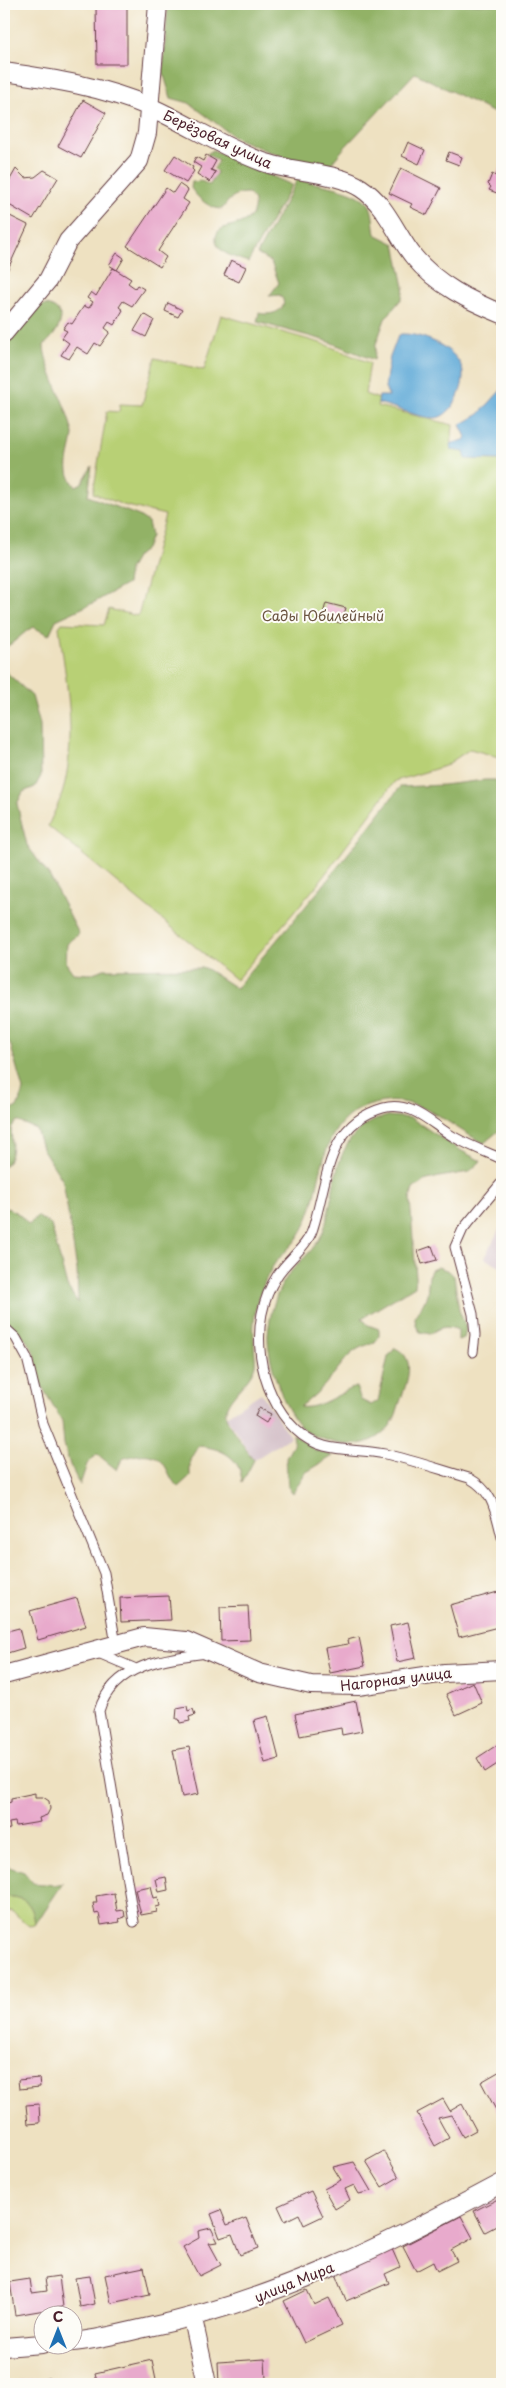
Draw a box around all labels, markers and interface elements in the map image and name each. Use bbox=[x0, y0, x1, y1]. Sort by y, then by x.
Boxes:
street label: Берёзовая улица bbox=[160, 105, 276, 173]
park label: Сады Юбилейный bbox=[262, 605, 384, 626]
street label: Нагорная улица bbox=[339, 1662, 453, 1696]
street label: улица Мира bbox=[251, 2256, 337, 2308]
north arrow bbox=[32, 2306, 82, 2356]
text: С bbox=[53, 2306, 63, 2327]

